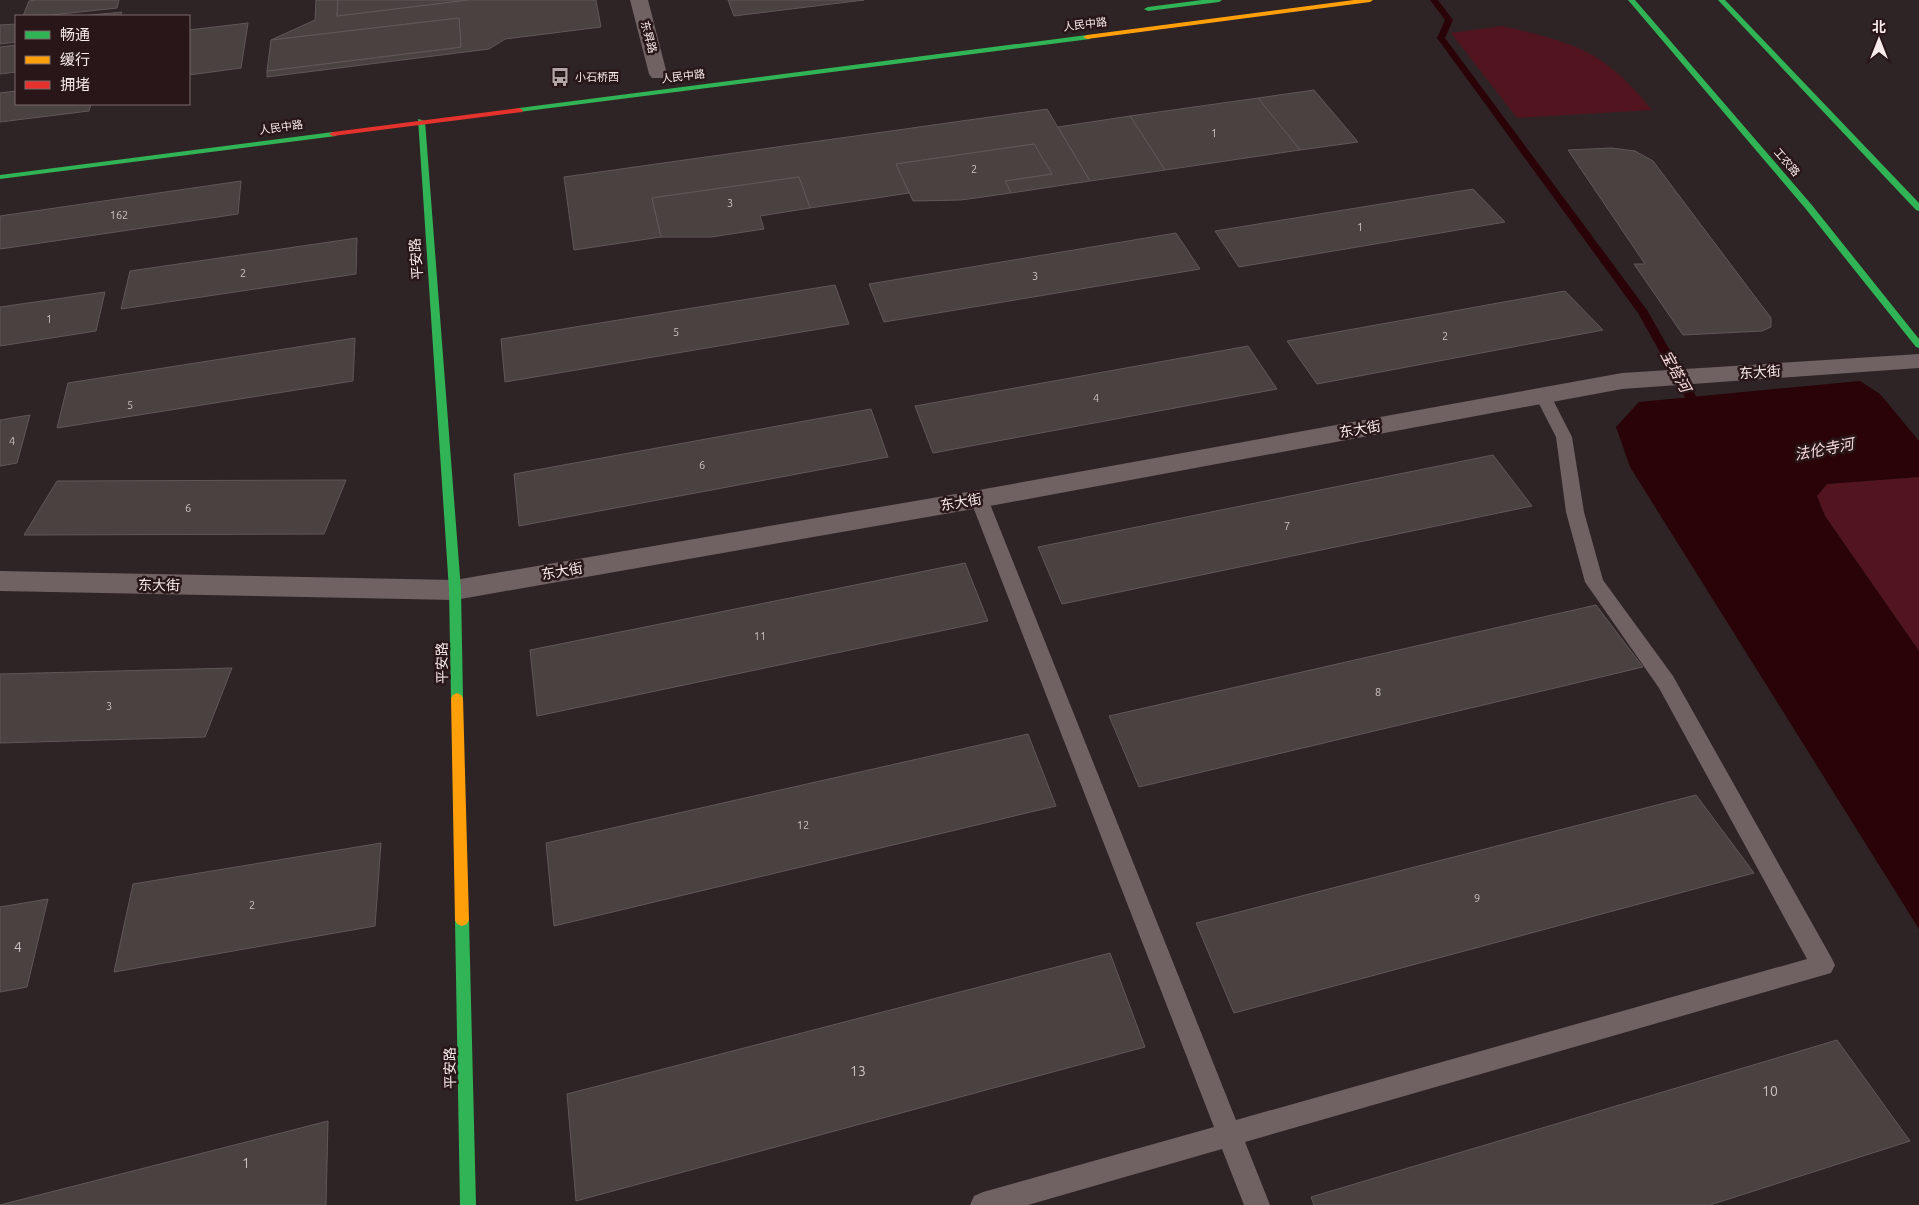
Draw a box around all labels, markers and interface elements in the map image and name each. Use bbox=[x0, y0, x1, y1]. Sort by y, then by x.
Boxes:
legend bbox=[15, 15, 190, 105]
street label: 人民中路 bbox=[1062, 15, 1108, 33]
north arrow bbox=[1854, 15, 1904, 65]
text: 北 bbox=[1872, 19, 1886, 35]
street label: 东昇路 bbox=[639, 20, 659, 54]
text: 畅通 bbox=[60, 26, 90, 43]
text: 缓行 bbox=[60, 51, 90, 68]
bus stop icon: 小石桥西 bbox=[549, 66, 571, 88]
street label: 人民中路 bbox=[660, 67, 706, 85]
place label: 小石桥西 bbox=[575, 71, 619, 83]
text: 拥堵 bbox=[60, 76, 90, 93]
street label: 人民中路 bbox=[258, 118, 304, 136]
house number: 1 bbox=[1211, 127, 1217, 139]
street label: 工农路 bbox=[1772, 146, 1802, 178]
house number: 2 bbox=[971, 163, 977, 175]
house number: 3 bbox=[727, 197, 733, 209]
house number: 162 bbox=[110, 209, 128, 221]
house number: 1 bbox=[1357, 221, 1363, 233]
street label: 平安路 bbox=[407, 237, 425, 281]
house number: 2 bbox=[240, 267, 246, 279]
house number: 3 bbox=[1032, 270, 1038, 282]
house number: 1 bbox=[46, 313, 52, 325]
house number: 5 bbox=[673, 326, 679, 338]
house number: 2 bbox=[1442, 330, 1448, 342]
water label: 宝塔河 bbox=[1658, 347, 1696, 397]
street label: 东大街 bbox=[1738, 363, 1782, 381]
house number: 4 bbox=[1093, 392, 1099, 404]
house number: 5 bbox=[127, 399, 133, 411]
street label: 东大街 bbox=[1338, 417, 1382, 441]
water label: 法伦寺河 bbox=[1793, 434, 1858, 463]
house number: 4 bbox=[9, 435, 15, 447]
house number: 6 bbox=[699, 459, 705, 471]
street label: 东大街 bbox=[939, 490, 983, 514]
house number: 6 bbox=[185, 502, 191, 514]
house number: 7 bbox=[1284, 520, 1290, 532]
street label: 东大街 bbox=[540, 559, 584, 583]
street label: 东大街 bbox=[138, 577, 180, 593]
house number: 11 bbox=[754, 630, 766, 642]
street label: 平安路 bbox=[434, 642, 450, 684]
house number: 8 bbox=[1375, 686, 1381, 698]
house number: 3 bbox=[106, 700, 112, 712]
house number: 12 bbox=[797, 819, 809, 831]
house number: 9 bbox=[1474, 892, 1480, 904]
house number: 2 bbox=[249, 899, 255, 911]
house number: 4 bbox=[14, 939, 22, 955]
street label: 平安路 bbox=[442, 1047, 458, 1089]
house number: 13 bbox=[850, 1063, 866, 1079]
house number: 10 bbox=[1762, 1083, 1778, 1099]
house number: 1 bbox=[242, 1155, 250, 1171]

